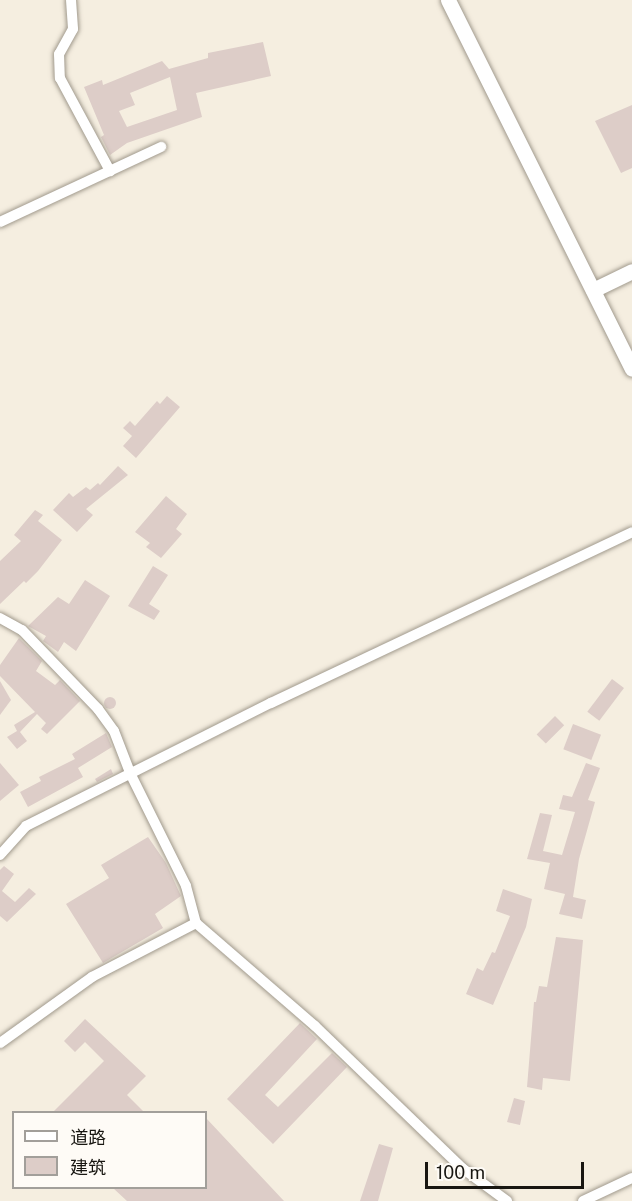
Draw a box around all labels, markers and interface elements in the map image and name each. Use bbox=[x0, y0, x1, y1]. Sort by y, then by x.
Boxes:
legend bbox=[12, 1111, 207, 1189]
text: 道路 bbox=[70, 1127, 106, 1148]
scale bar bbox=[428, 1150, 587, 1188]
text: 建筑 bbox=[70, 1157, 106, 1178]
text: 100 m bbox=[436, 1162, 485, 1183]

